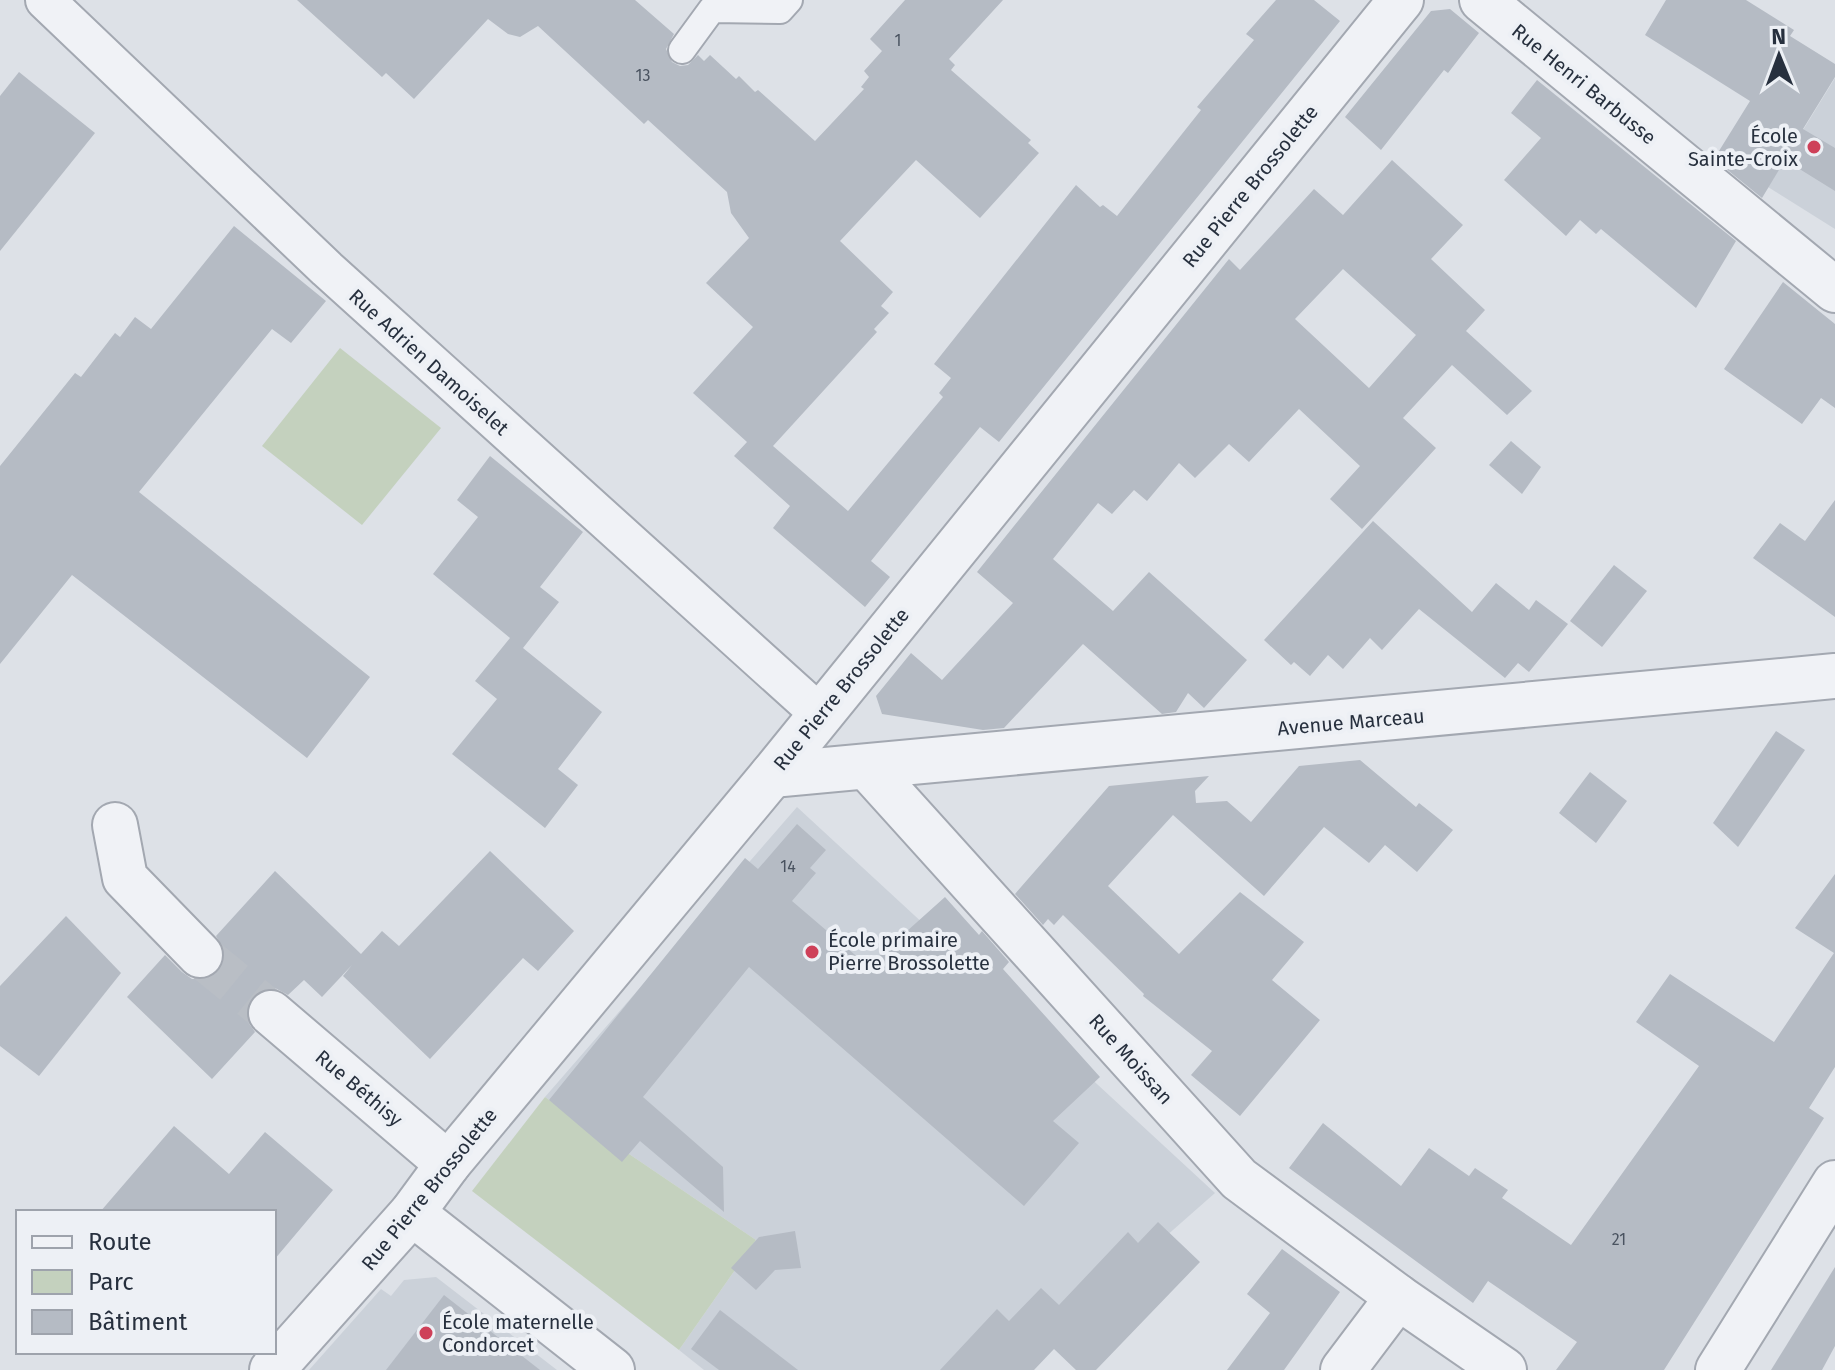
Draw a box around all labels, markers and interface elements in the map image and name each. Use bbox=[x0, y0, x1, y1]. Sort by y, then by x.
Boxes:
north arrow bbox=[1739, 16, 1819, 96]
street label: Rue Henri Barbusse bbox=[1507, 19, 1661, 149]
text: N bbox=[1771, 23, 1786, 50]
house number: 1 bbox=[895, 31, 901, 50]
house number: 13 bbox=[636, 66, 650, 85]
street label: Rue Pierre Brossolette bbox=[1177, 100, 1323, 272]
place label: École Sainte-Croix bbox=[1688, 124, 1798, 171]
marker: École Sainte-Croix bbox=[1805, 138, 1823, 156]
street label: Rue Adrien Damoiselet bbox=[344, 284, 514, 441]
street label: Rue Pierre Brossolette bbox=[768, 603, 914, 775]
street label: Avenue Marceau bbox=[1276, 704, 1426, 740]
house number: 14 bbox=[780, 857, 796, 876]
place label: École primaire Pierre Brossolette bbox=[828, 928, 990, 975]
marker: École primaire Pierre Brossolette bbox=[803, 943, 821, 961]
street label: Rue Moissan bbox=[1084, 1009, 1178, 1109]
street label: Rue Béthisy bbox=[311, 1045, 408, 1131]
street label: Rue Pierre Brossolette bbox=[356, 1103, 502, 1275]
legend bbox=[16, 1210, 276, 1354]
text: Route bbox=[88, 1228, 152, 1256]
house number: 21 bbox=[1612, 1230, 1626, 1249]
text: Parc bbox=[88, 1268, 134, 1296]
text: Bâtiment bbox=[88, 1308, 188, 1336]
place label: École maternelle Condorcet bbox=[442, 1310, 594, 1357]
marker: École maternelle Condorcet bbox=[417, 1324, 435, 1342]

